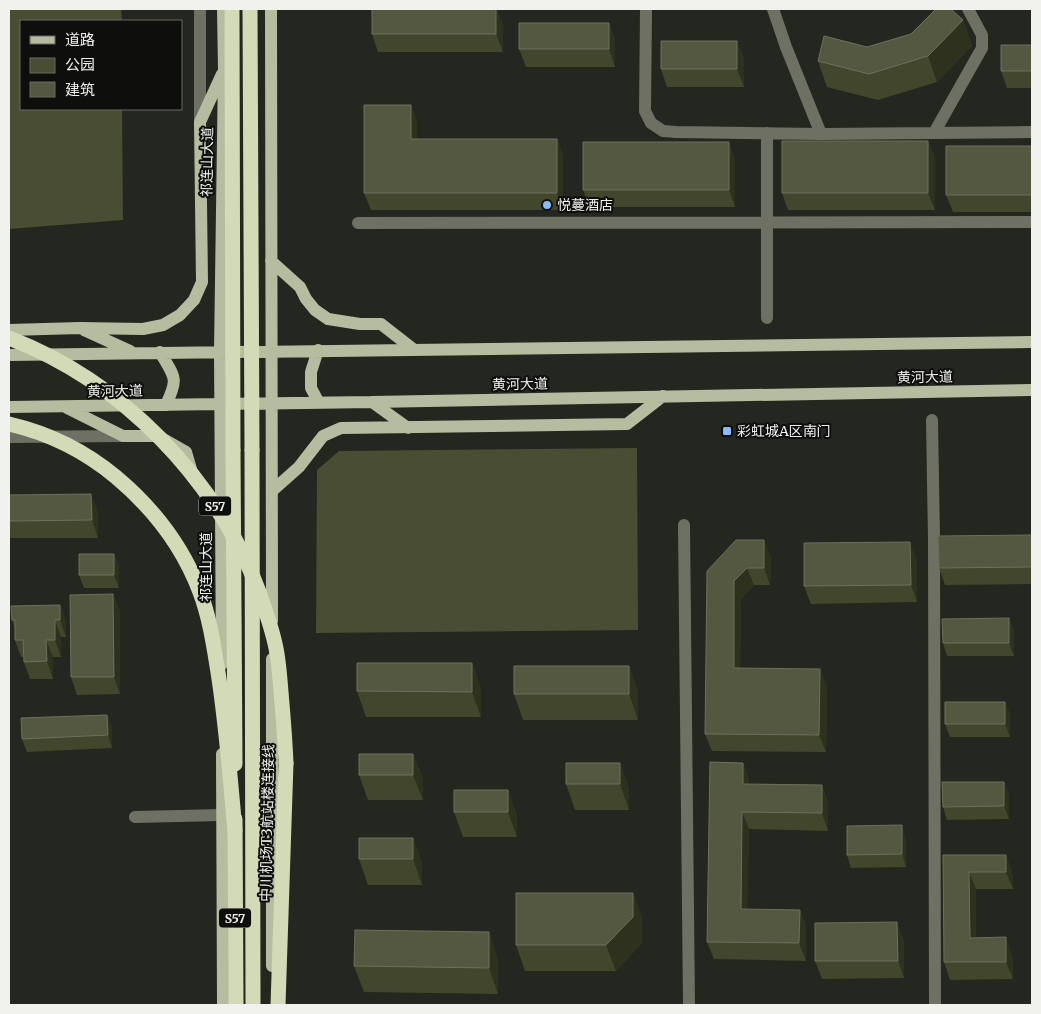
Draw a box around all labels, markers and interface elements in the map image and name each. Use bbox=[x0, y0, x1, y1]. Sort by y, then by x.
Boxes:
legend bbox=[20, 20, 182, 110]
text: 道路 bbox=[65, 30, 95, 49]
text: 公园 bbox=[65, 55, 95, 74]
text: 建筑 bbox=[65, 80, 95, 99]
street label: 祁连山大道 bbox=[197, 127, 217, 197]
place label: 悦蔓酒店 bbox=[557, 196, 613, 214]
marker: 悦蔓酒店 bbox=[541, 199, 553, 211]
street label: 黄河大道 bbox=[897, 368, 953, 386]
street label: 黄河大道 bbox=[492, 375, 548, 393]
street label: 黄河大道 bbox=[87, 382, 143, 400]
place label: 彩虹城A区南门 bbox=[737, 422, 831, 440]
marker: 彩虹城A区南门 bbox=[721, 425, 733, 437]
road number: S57 bbox=[199, 496, 231, 516]
street label: 祁连山大道 bbox=[197, 532, 215, 602]
street label: 中川机场T3航站楼连接线 bbox=[257, 744, 277, 902]
road number: S57 bbox=[219, 908, 251, 928]

